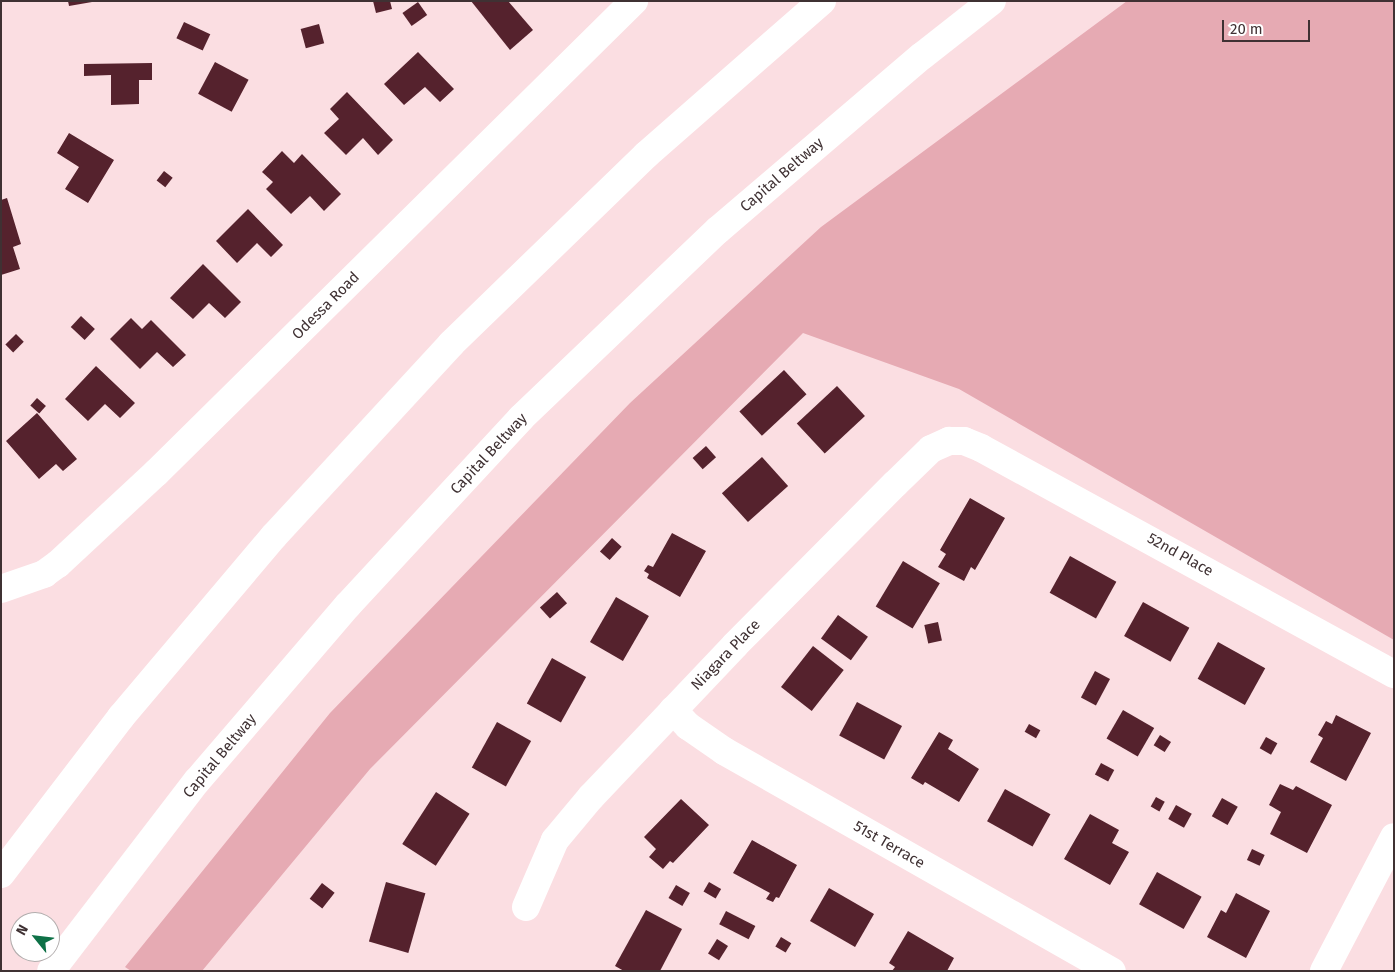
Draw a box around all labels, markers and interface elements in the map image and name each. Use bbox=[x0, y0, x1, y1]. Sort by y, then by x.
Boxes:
scale bar bbox=[1225, 10, 1312, 42]
text: 20 m bbox=[1230, 20, 1263, 38]
street label: Capital Beltway bbox=[737, 134, 827, 216]
street label: Odessa Road bbox=[289, 269, 363, 343]
street label: Capital Beltway bbox=[447, 410, 531, 498]
street label: 52nd Place bbox=[1144, 530, 1216, 580]
street label: Niagara Place bbox=[688, 616, 764, 694]
street label: Capital Beltway bbox=[180, 710, 260, 802]
street label: 51st Terrace bbox=[850, 817, 928, 873]
north arrow bbox=[10, 912, 60, 962]
text: N bbox=[13, 922, 32, 938]

